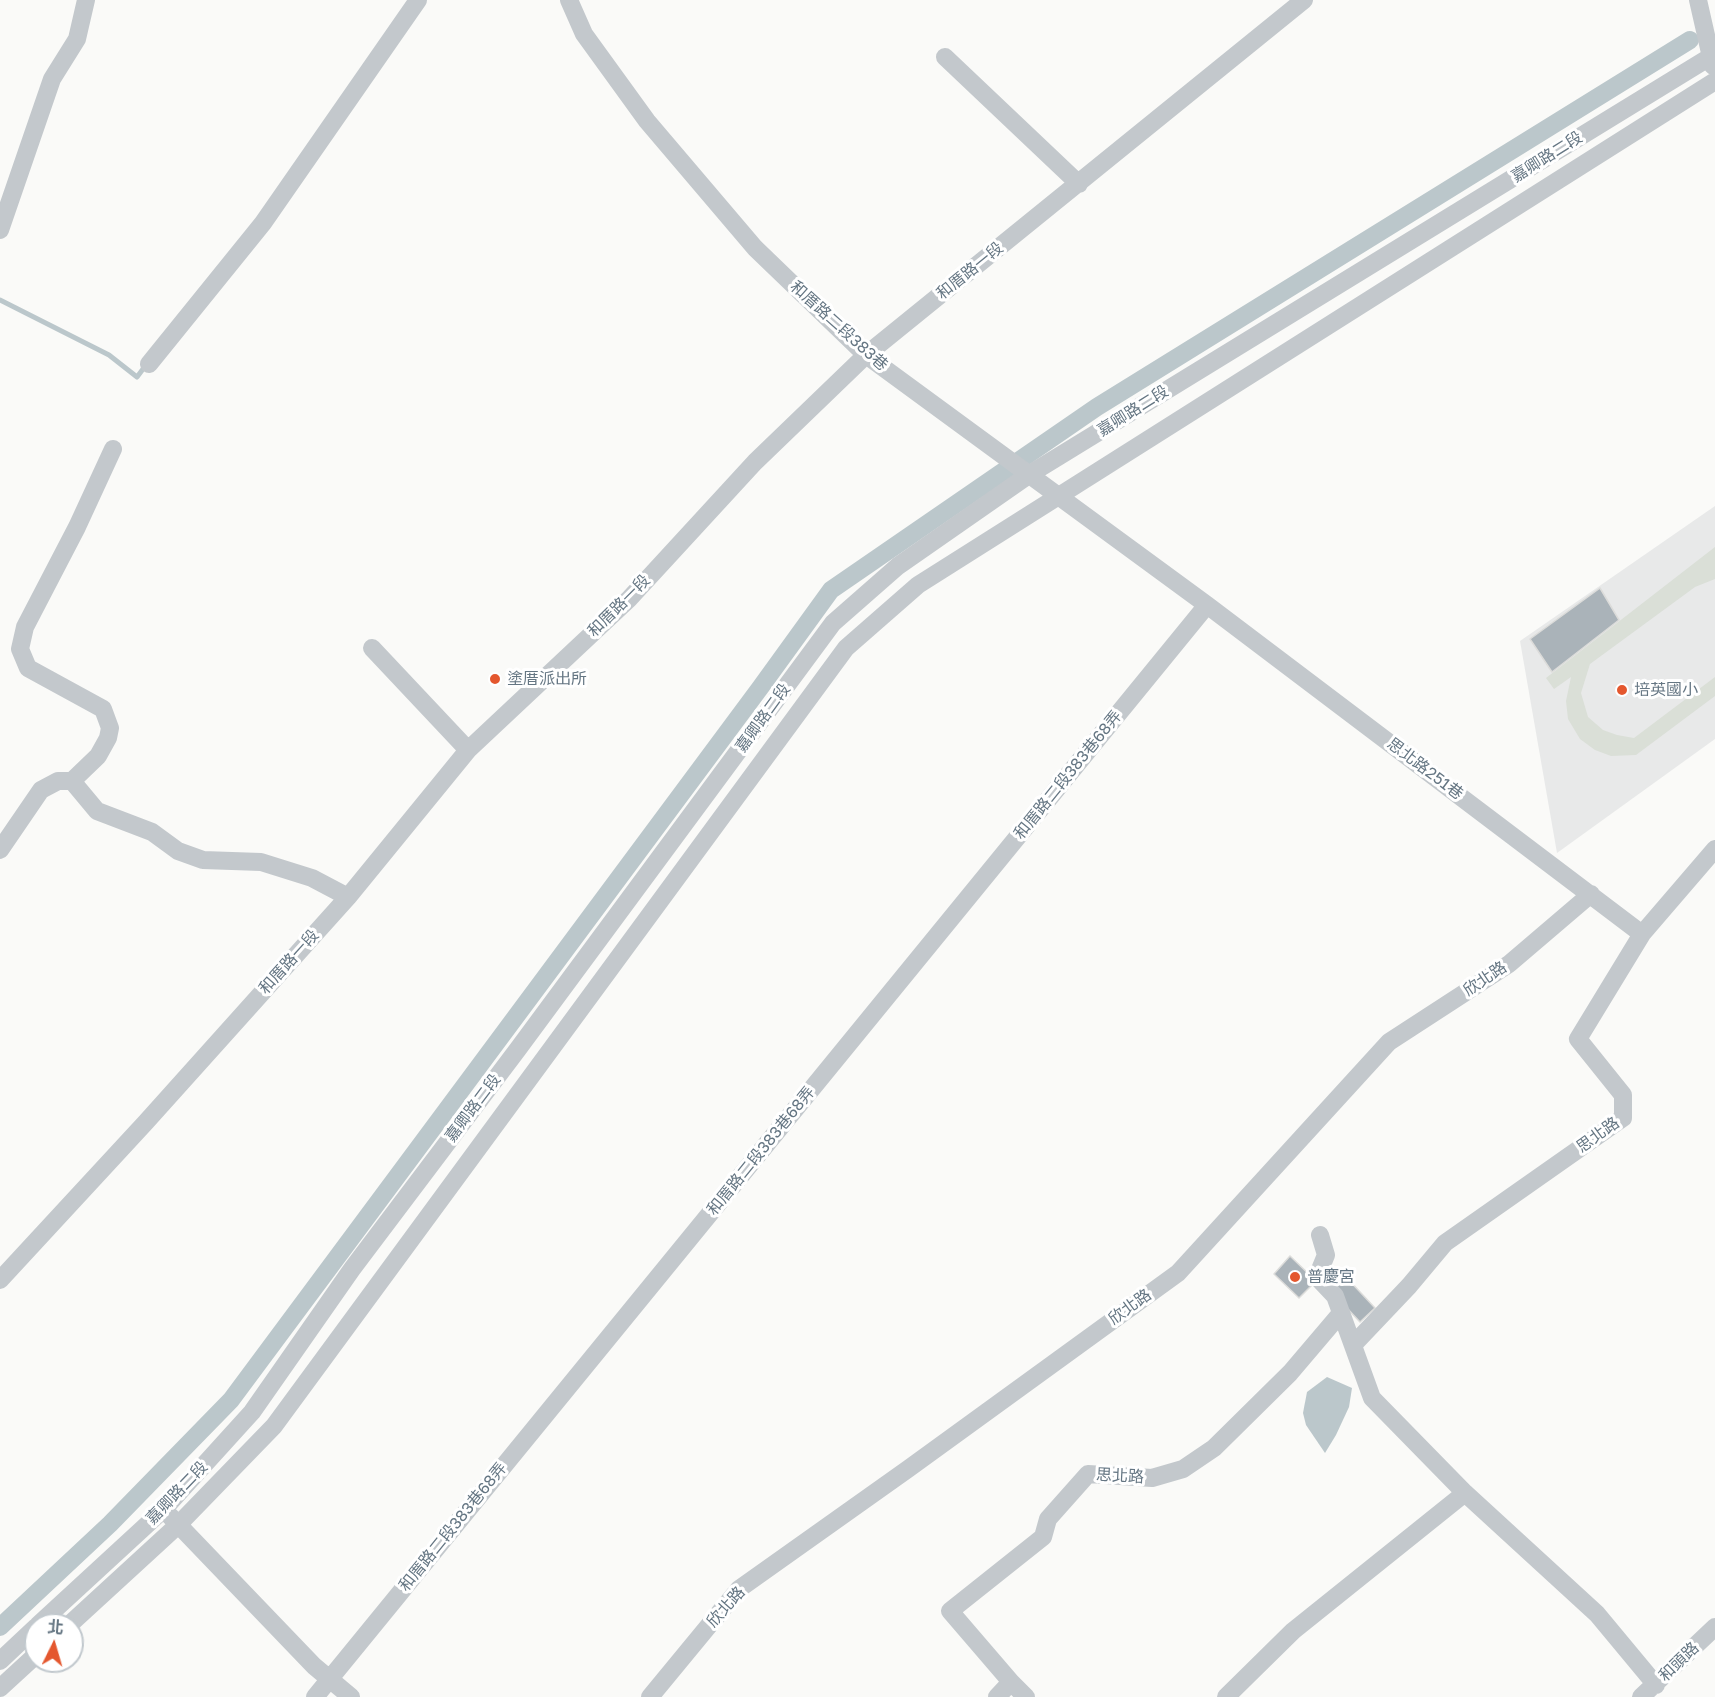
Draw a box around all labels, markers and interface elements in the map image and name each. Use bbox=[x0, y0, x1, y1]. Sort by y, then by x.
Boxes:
street label: 嘉卿路二段 bbox=[1508, 128, 1586, 186]
street label: 和厝路一段 bbox=[933, 238, 1007, 304]
street label: 和厝路二段383巷 bbox=[786, 277, 892, 375]
street label: 嘉卿路二段 bbox=[1094, 382, 1172, 440]
street label: 和厝路一段 bbox=[584, 571, 654, 641]
place label: 塗厝派出所 bbox=[507, 669, 587, 689]
marker: 塗厝派出所 bbox=[488, 672, 502, 686]
street label: 嘉卿路二段 bbox=[732, 680, 794, 756]
place label: 培英國小 bbox=[1634, 680, 1698, 700]
marker: 培英國小 bbox=[1615, 683, 1629, 697]
street label: 和厝路二段383巷68弄 bbox=[1010, 707, 1126, 843]
street label: 思北路251巷 bbox=[1383, 734, 1467, 804]
street label: 和厝路一段 bbox=[255, 926, 323, 998]
street label: 欣北路 bbox=[1460, 958, 1510, 1000]
street label: 嘉卿路二段 bbox=[441, 1070, 505, 1146]
street label: 和厝路二段383巷68弄 bbox=[703, 1083, 819, 1219]
street label: 思北路 bbox=[1573, 1113, 1623, 1157]
place label: 普慶宮 bbox=[1307, 1267, 1355, 1287]
marker: 普慶宮 bbox=[1288, 1270, 1302, 1284]
street label: 欣北路 bbox=[1105, 1285, 1155, 1329]
street label: 嘉卿路二段 bbox=[142, 1458, 212, 1528]
street label: 和厝路二段383巷68弄 bbox=[395, 1459, 511, 1595]
street label: 思北路 bbox=[1096, 1465, 1144, 1487]
street label: 欣北路 bbox=[703, 1583, 749, 1631]
north arrow bbox=[24, 1613, 84, 1673]
text: 北 bbox=[47, 1616, 64, 1638]
street label: 和頭路 bbox=[1655, 1638, 1703, 1686]

